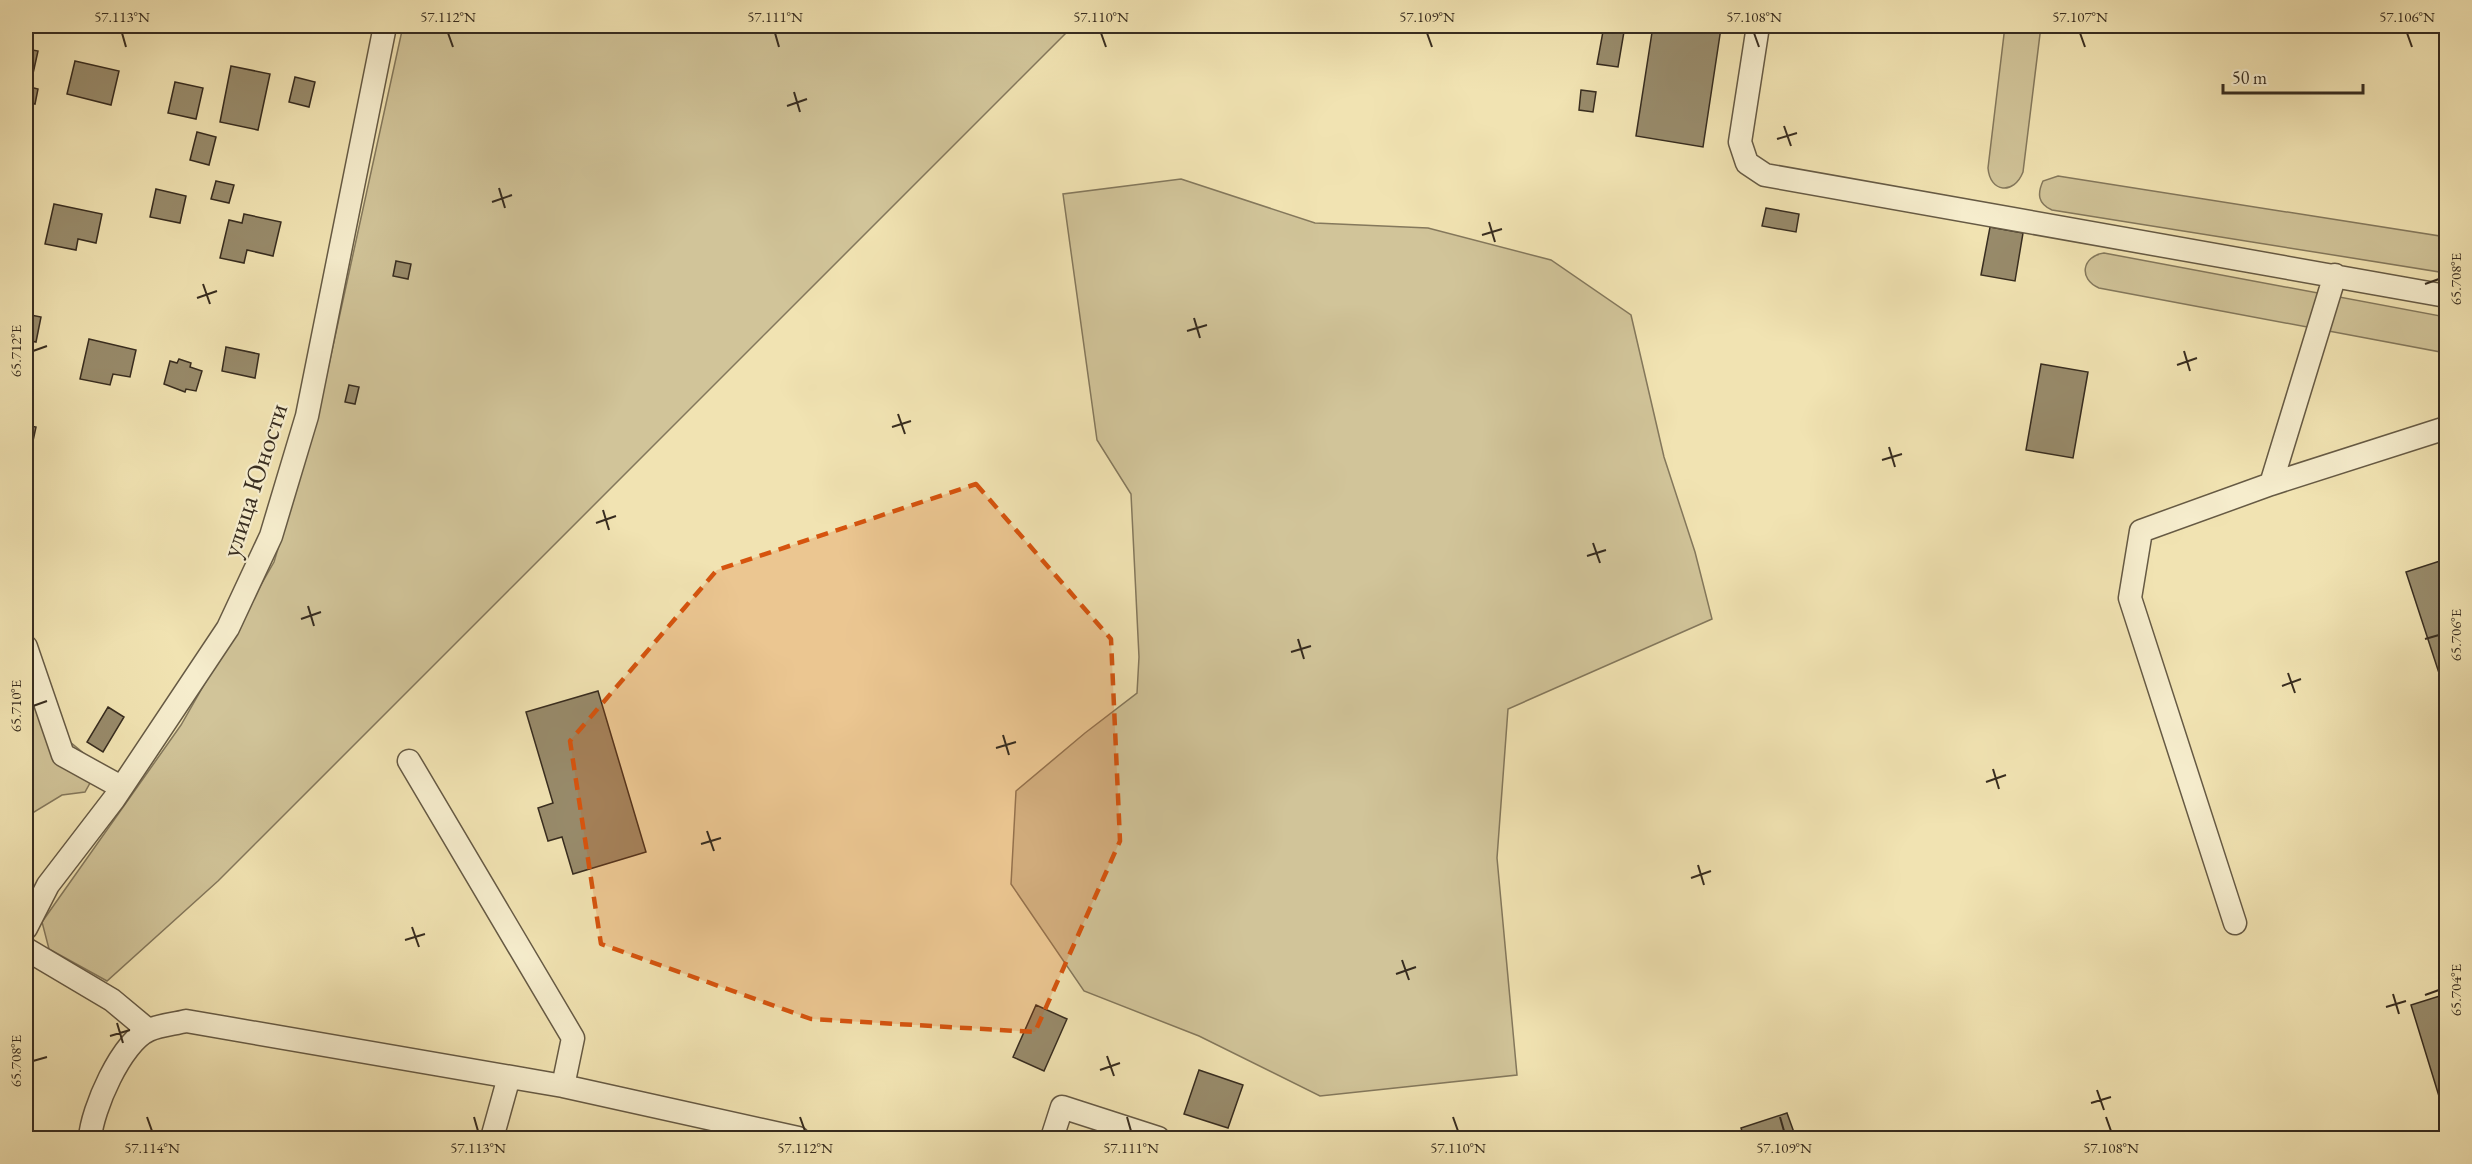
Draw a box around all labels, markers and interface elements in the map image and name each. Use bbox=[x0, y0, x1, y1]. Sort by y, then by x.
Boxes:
text: 57.113°N bbox=[94, 7, 150, 26]
text: 57.112°N bbox=[420, 7, 476, 26]
text: 57.111°N bbox=[747, 7, 803, 26]
text: 57.110°N bbox=[1073, 7, 1129, 26]
text: 57.109°N bbox=[1399, 7, 1455, 26]
text: 57.108°N bbox=[1726, 7, 1782, 26]
text: 57.107°N bbox=[2052, 7, 2108, 26]
text: 57.106°N bbox=[2379, 7, 2435, 26]
scale bar bbox=[2223, 57, 2362, 95]
text: 50 m bbox=[2232, 66, 2267, 89]
text: 65.708°E bbox=[2446, 252, 2465, 305]
text: 65.712°E bbox=[6, 324, 25, 377]
street label: улица Юности bbox=[213, 399, 295, 561]
text: 65.706°E bbox=[2446, 608, 2465, 661]
text: 65.710°E bbox=[6, 679, 25, 732]
text: 65.704°E bbox=[2446, 963, 2465, 1016]
text: 65.708°E bbox=[6, 1034, 25, 1087]
text: 57.114°N bbox=[124, 1138, 180, 1157]
text: 57.113°N bbox=[450, 1138, 506, 1157]
text: 57.112°N bbox=[777, 1138, 833, 1157]
text: 57.111°N bbox=[1103, 1138, 1159, 1157]
text: 57.110°N bbox=[1430, 1138, 1486, 1157]
text: 57.109°N bbox=[1756, 1138, 1812, 1157]
text: 57.108°N bbox=[2083, 1138, 2139, 1157]

